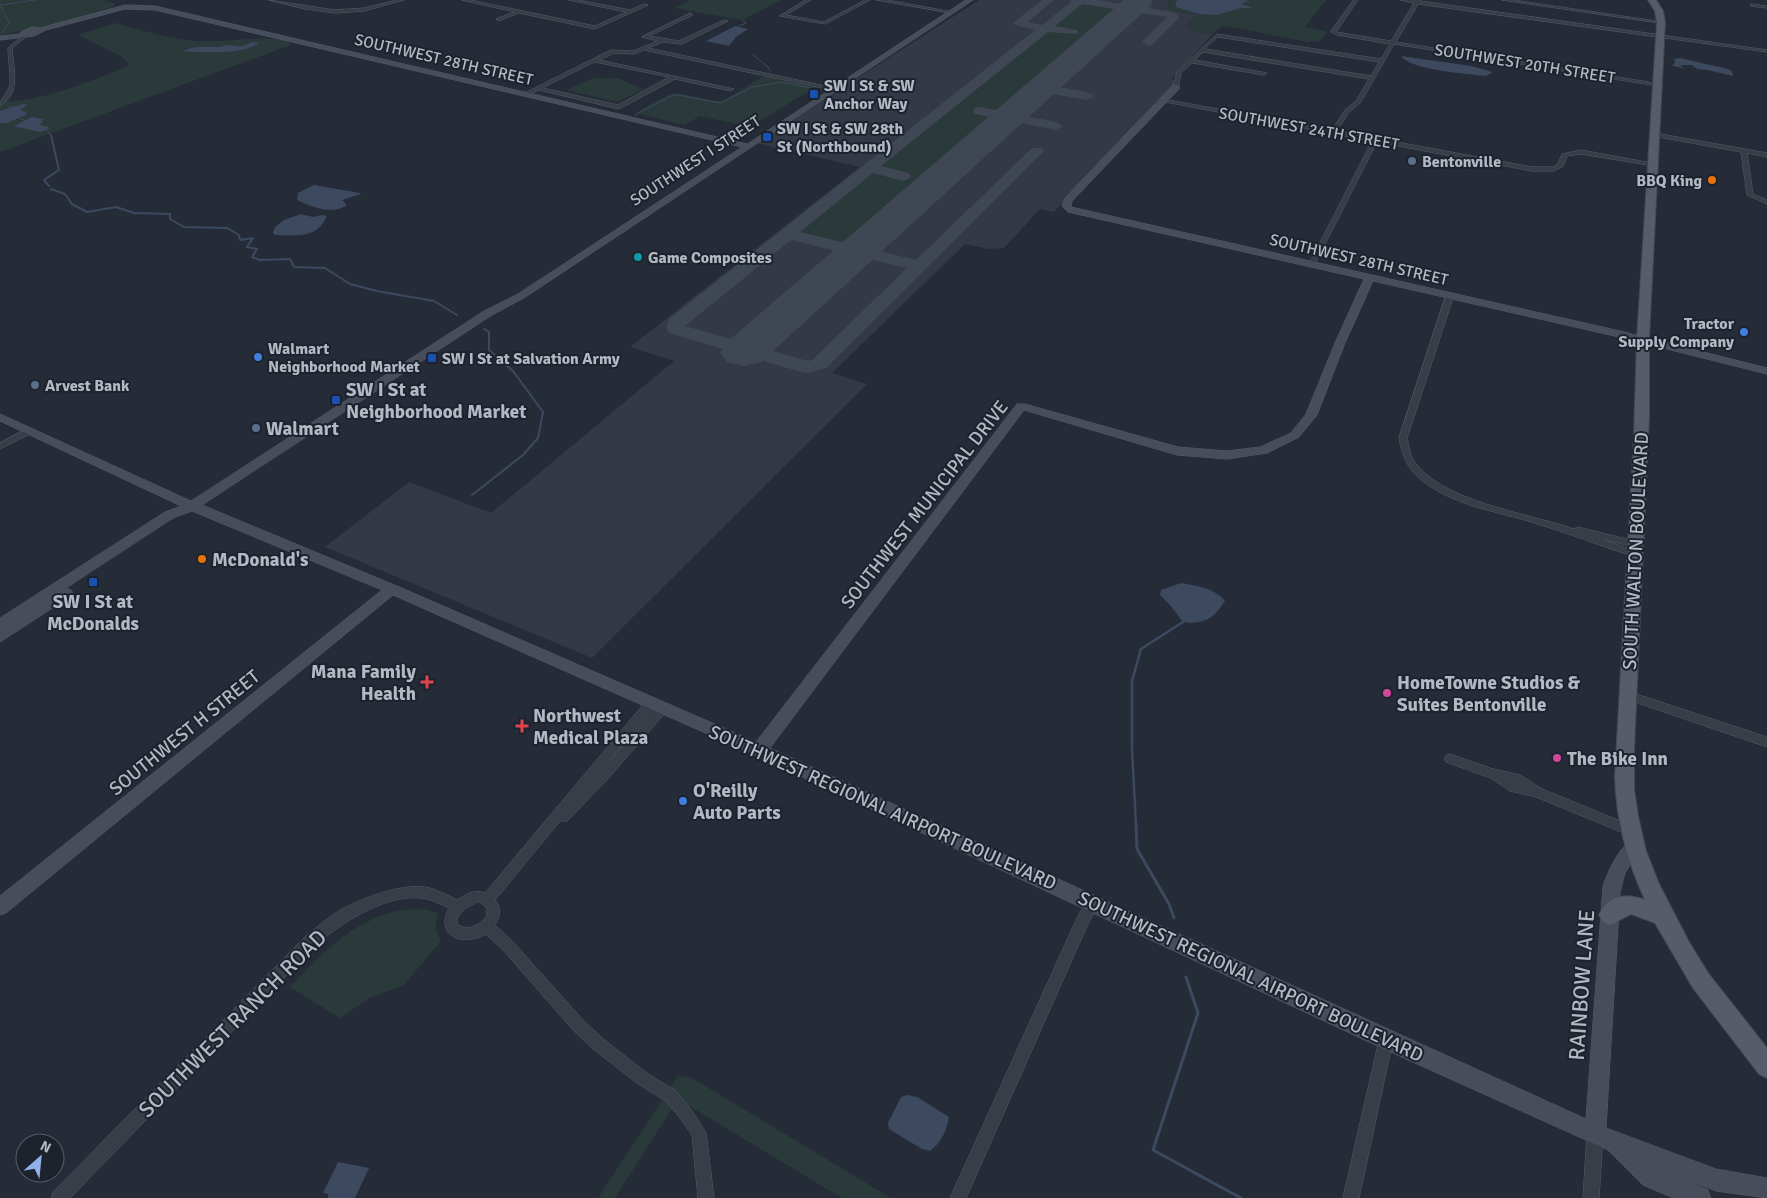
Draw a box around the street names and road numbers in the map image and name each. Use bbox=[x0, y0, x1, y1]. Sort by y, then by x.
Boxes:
street label: SOUTHWEST 28TH STREET bbox=[353, 30, 535, 90]
street label: SOUTHWEST 20TH STREET bbox=[1433, 40, 1617, 88]
street label: SOUTHWEST 24TH STREET bbox=[1217, 103, 1401, 155]
street label: SOUTHWEST I STREET bbox=[627, 111, 765, 210]
street label: SOUTHWEST 28TH STREET bbox=[1268, 230, 1450, 290]
street label: SOUTHWEST MUNICIPAL DRIVE bbox=[836, 396, 1014, 614]
street label: SOUTH WALTON BOULEVARD bbox=[1618, 432, 1654, 670]
street label: SOUTHWEST H STREET bbox=[104, 664, 265, 801]
street label: SOUTHWEST REGIONAL AIRPORT BOULEVARD bbox=[705, 720, 1060, 896]
street label: SOUTHWEST REGIONAL AIRPORT BOULEVARD bbox=[1074, 886, 1427, 1068]
street label: RAINBOW LANE bbox=[1563, 909, 1600, 1061]
street label: SOUTHWEST RANCH ROAD bbox=[133, 924, 332, 1123]

